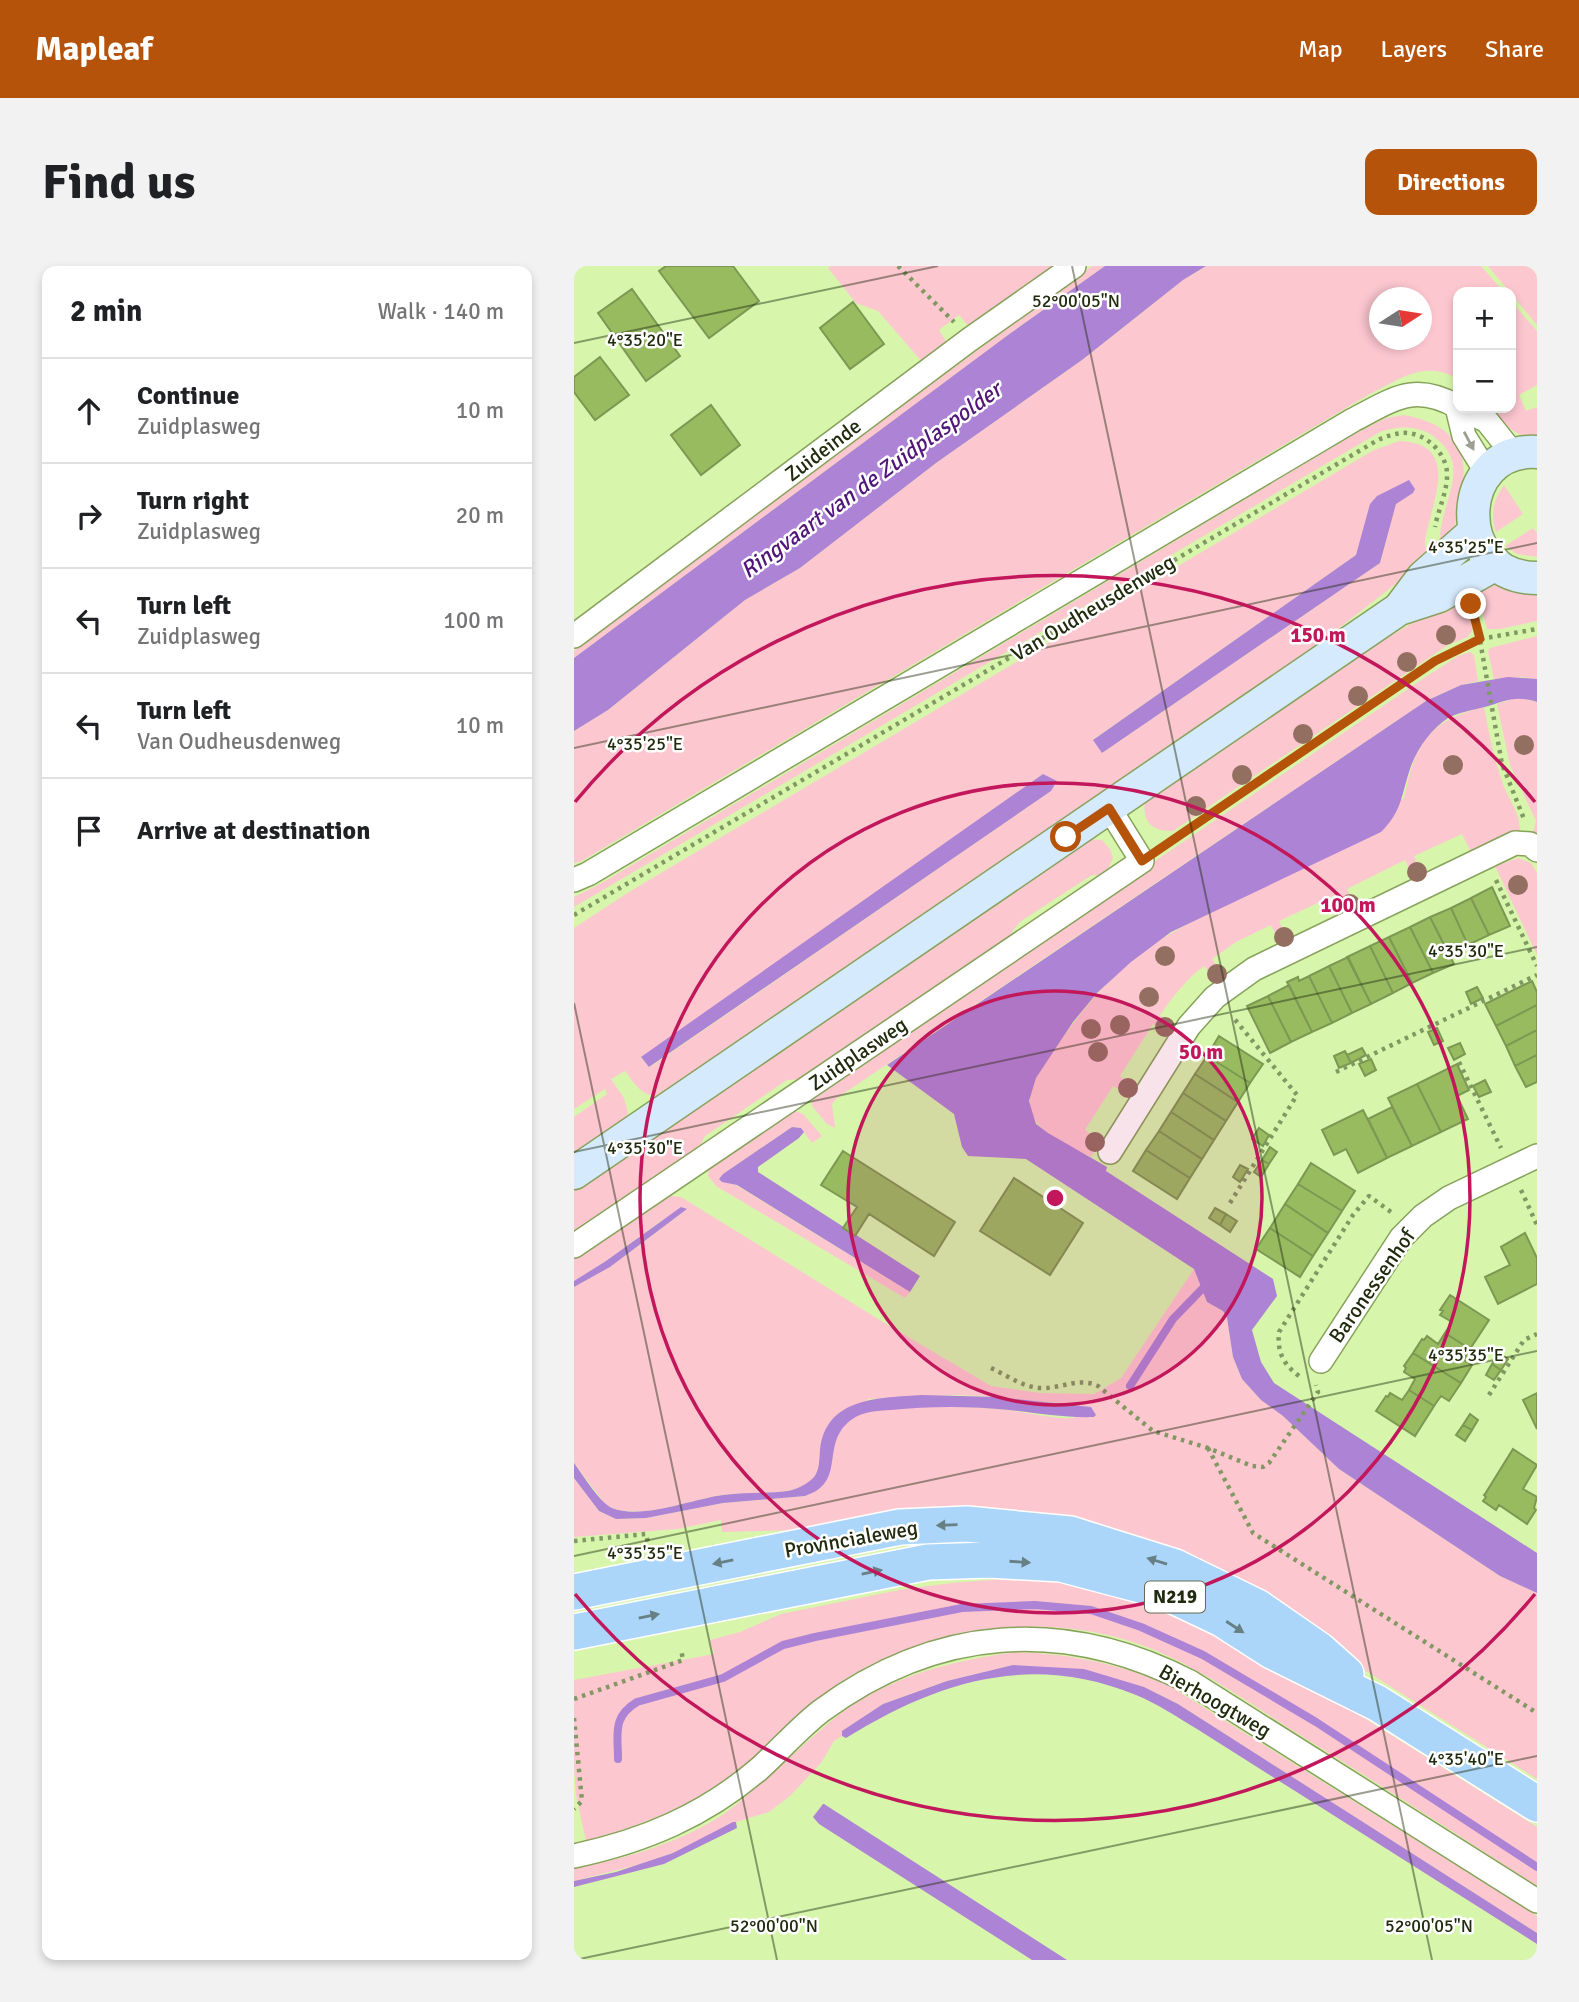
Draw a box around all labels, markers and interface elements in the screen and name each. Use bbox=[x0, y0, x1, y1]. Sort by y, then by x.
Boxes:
text: Mapleaf bbox=[35, 29, 152, 70]
text: Map bbox=[1298, 34, 1343, 64]
text: Layers bbox=[1381, 34, 1447, 64]
text: Share bbox=[1485, 34, 1544, 64]
button: Directions bbox=[1365, 149, 1537, 215]
text: Find us bbox=[42, 152, 195, 212]
north arrow bbox=[1369, 287, 1432, 350]
map controls bbox=[1453, 287, 1516, 413]
button: + bbox=[1453, 287, 1516, 350]
text: 52°00'05"N bbox=[1032, 290, 1120, 312]
text: 2 min bbox=[70, 293, 142, 330]
text: Walk · 140 m bbox=[378, 297, 504, 326]
text: 4°35'20"E bbox=[607, 329, 683, 351]
button: − bbox=[1453, 350, 1516, 413]
water label: Ringvaart van de Zuidplaspolder bbox=[735, 373, 1010, 585]
text: Continue bbox=[137, 380, 239, 412]
icon: ahead bbox=[70, 392, 108, 430]
text: 10 m bbox=[456, 396, 504, 425]
text: Zuidplasweg bbox=[137, 412, 261, 441]
street label: Zuideinde bbox=[780, 413, 866, 487]
one-way arrow bbox=[1463, 431, 1474, 451]
text: Turn right bbox=[137, 485, 249, 517]
icon: right bbox=[70, 497, 108, 535]
text: 20 m bbox=[456, 501, 504, 530]
text: Zuidplasweg bbox=[137, 517, 261, 546]
text: 4°35'25"E bbox=[1428, 536, 1504, 558]
street label: Van Oudheusdenweg bbox=[1006, 549, 1180, 667]
route end bbox=[1455, 588, 1486, 619]
text: Turn left bbox=[137, 590, 231, 622]
icon: left bbox=[70, 602, 108, 640]
text: 100 m bbox=[443, 606, 504, 635]
text: Zuidplasweg bbox=[137, 622, 261, 651]
text: 150 m bbox=[1290, 622, 1346, 648]
text: Turn left bbox=[137, 695, 231, 727]
icon: left bbox=[70, 707, 108, 745]
text: 10 m bbox=[456, 711, 504, 740]
text: Van Oudheusdenweg bbox=[137, 727, 341, 756]
text: 4°35'25"E bbox=[607, 733, 683, 755]
icon: arrive bbox=[70, 812, 108, 850]
text: Arrive at destination bbox=[137, 815, 370, 847]
route start bbox=[1050, 821, 1081, 852]
text: 100 m bbox=[1320, 892, 1376, 918]
text: 4°35'30"E bbox=[1428, 940, 1504, 962]
street label: Zuidplasweg bbox=[804, 1012, 912, 1096]
text: 50 m bbox=[1179, 1039, 1223, 1065]
text: 4°35'30"E bbox=[607, 1137, 683, 1159]
centre of rings bbox=[1043, 1186, 1067, 1210]
street label: Baronessenhof bbox=[1323, 1223, 1421, 1348]
text: 4°35'35"E bbox=[1428, 1344, 1504, 1366]
street label: Provincialeweg bbox=[782, 1514, 920, 1564]
one-way arrow bbox=[936, 1520, 958, 1531]
text: 4°35'35"E bbox=[607, 1542, 683, 1564]
one-way arrow bbox=[1146, 1556, 1167, 1566]
one-way arrow bbox=[712, 1557, 734, 1568]
one-way arrow bbox=[1009, 1557, 1031, 1568]
one-way arrow bbox=[861, 1566, 883, 1577]
road number: N219 bbox=[1145, 1582, 1205, 1612]
one-way arrow bbox=[638, 1611, 660, 1622]
one-way arrow bbox=[1226, 1621, 1245, 1634]
street label: Bierhoogtweg bbox=[1154, 1658, 1276, 1744]
text: 4°35'40"E bbox=[1428, 1748, 1504, 1770]
text: 52°00'00"N bbox=[730, 1915, 818, 1937]
text: 52°00'05"N bbox=[1385, 1915, 1473, 1937]

